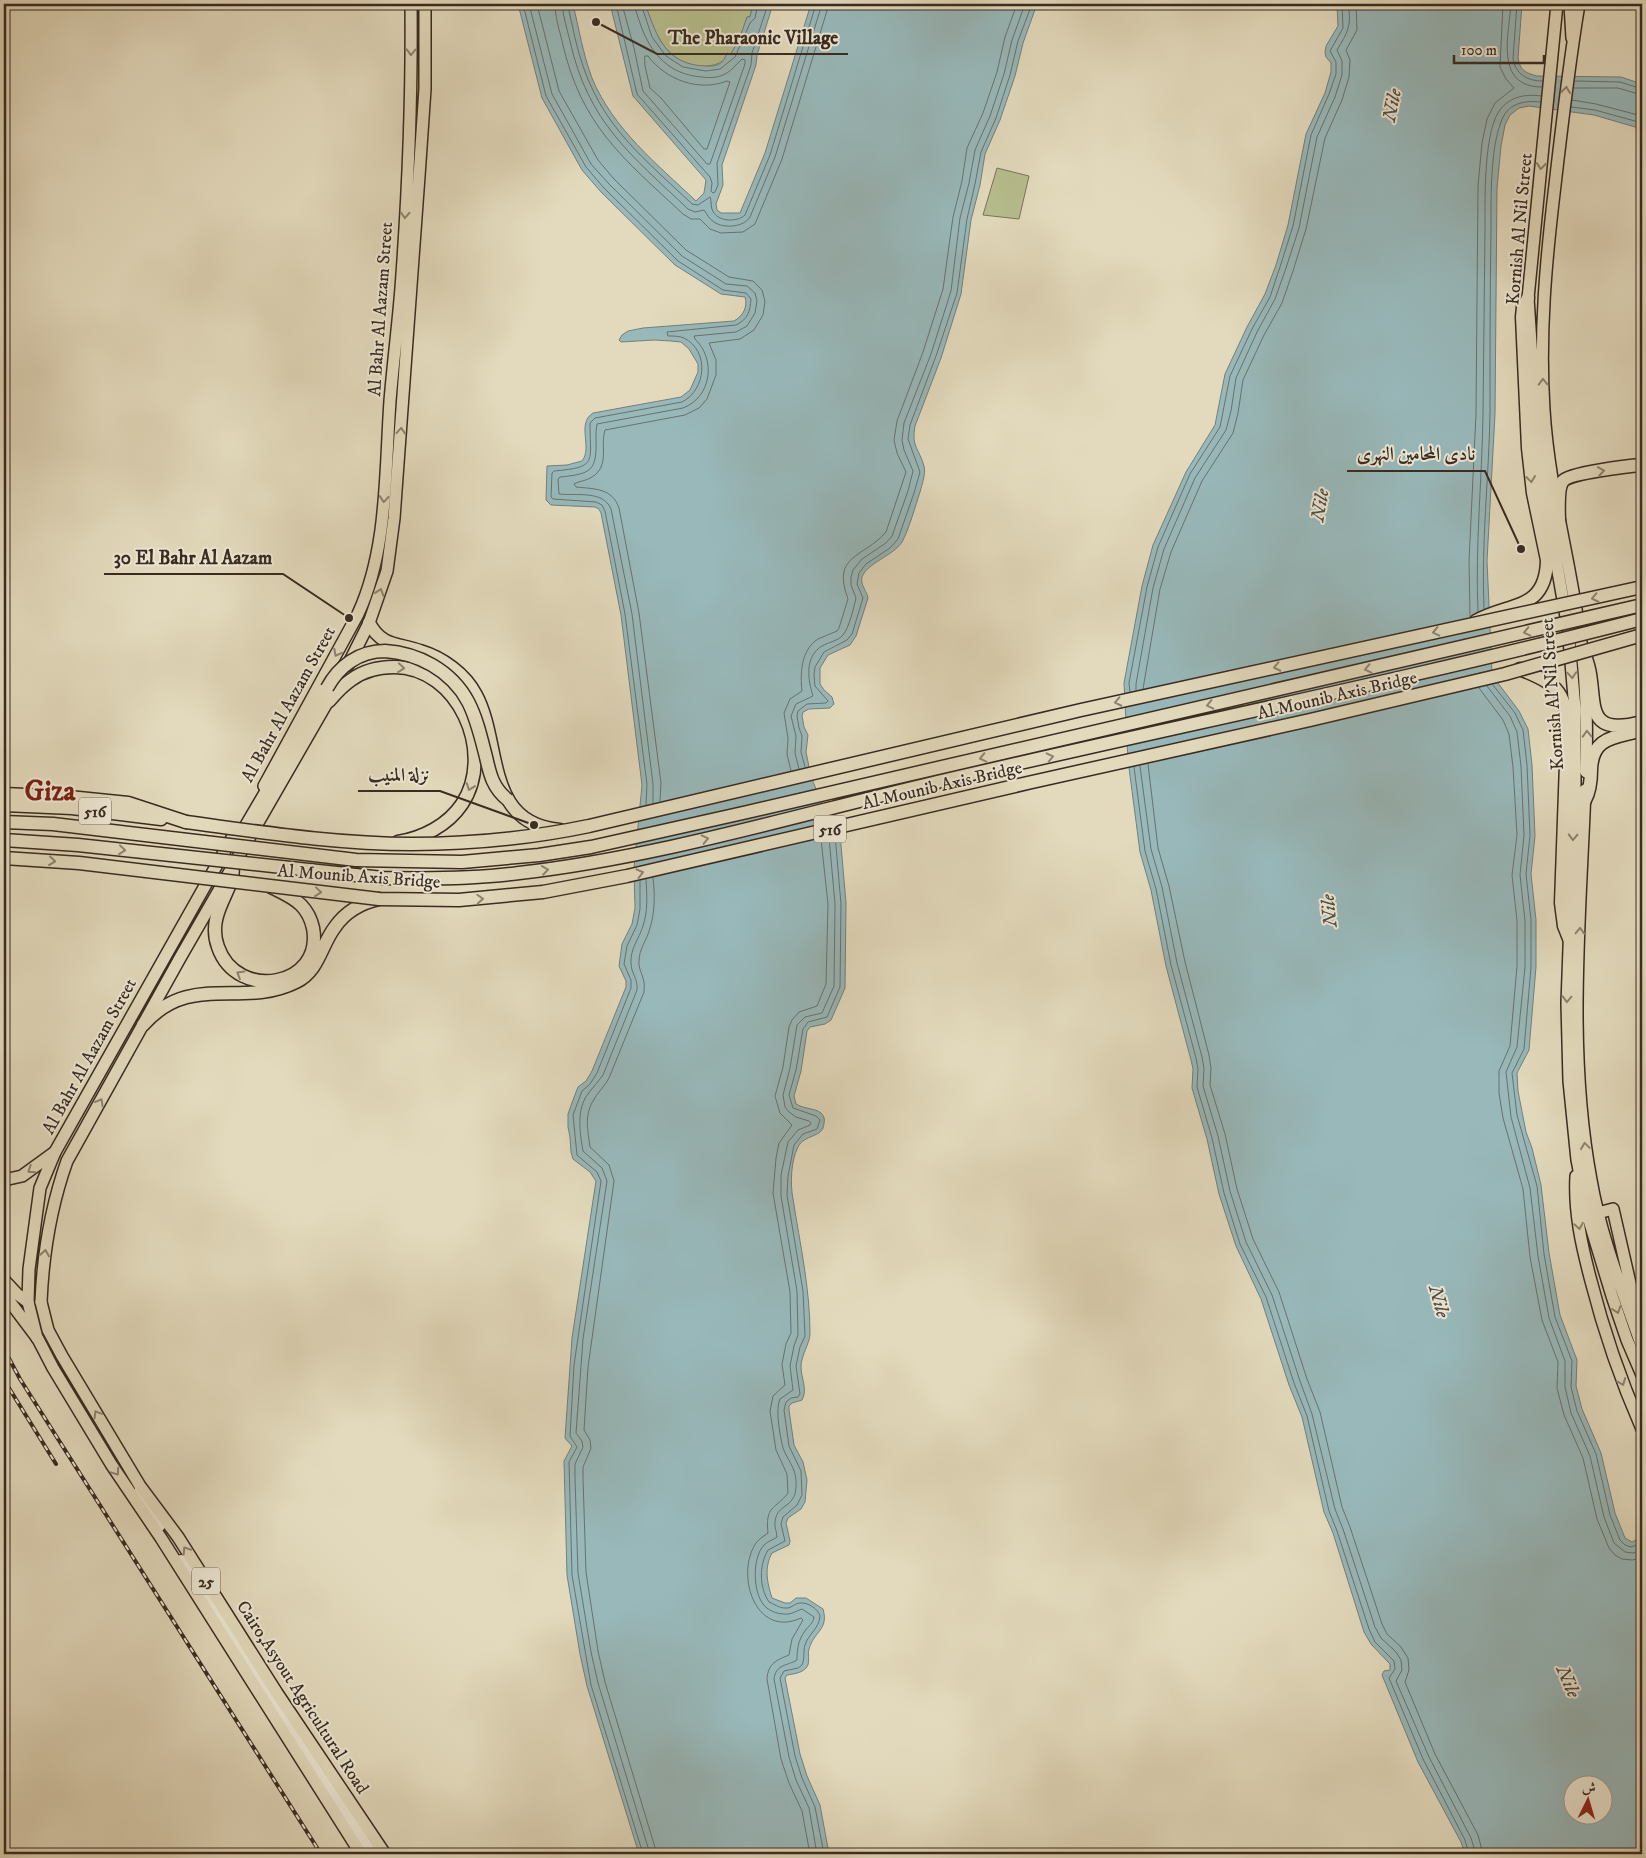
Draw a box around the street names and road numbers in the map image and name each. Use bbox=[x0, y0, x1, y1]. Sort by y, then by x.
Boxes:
street label: Kornish Al Nil Street bbox=[1502, 152, 1538, 306]
street label: Al Bahr Al Aazam Street bbox=[364, 221, 398, 397]
street label: Kornish Al Nil Street bbox=[1537, 617, 1569, 771]
street label: Al Bahr Al Aazam Street bbox=[237, 622, 341, 786]
street label: Al Mounib Axis Bridge bbox=[1255, 667, 1419, 725]
street label: Al Mounib Axis Bridge bbox=[860, 757, 1024, 815]
road number: 516 bbox=[79, 798, 111, 824]
road number: 516 bbox=[814, 816, 846, 842]
street label: Al Mounib Axis Bridge bbox=[277, 860, 441, 894]
street label: Al Bahr Al Aazam Street bbox=[38, 974, 142, 1138]
road number: 25 bbox=[192, 1568, 220, 1594]
street label: Cairo,Asyout Agricultural Road bbox=[231, 1597, 373, 1798]

